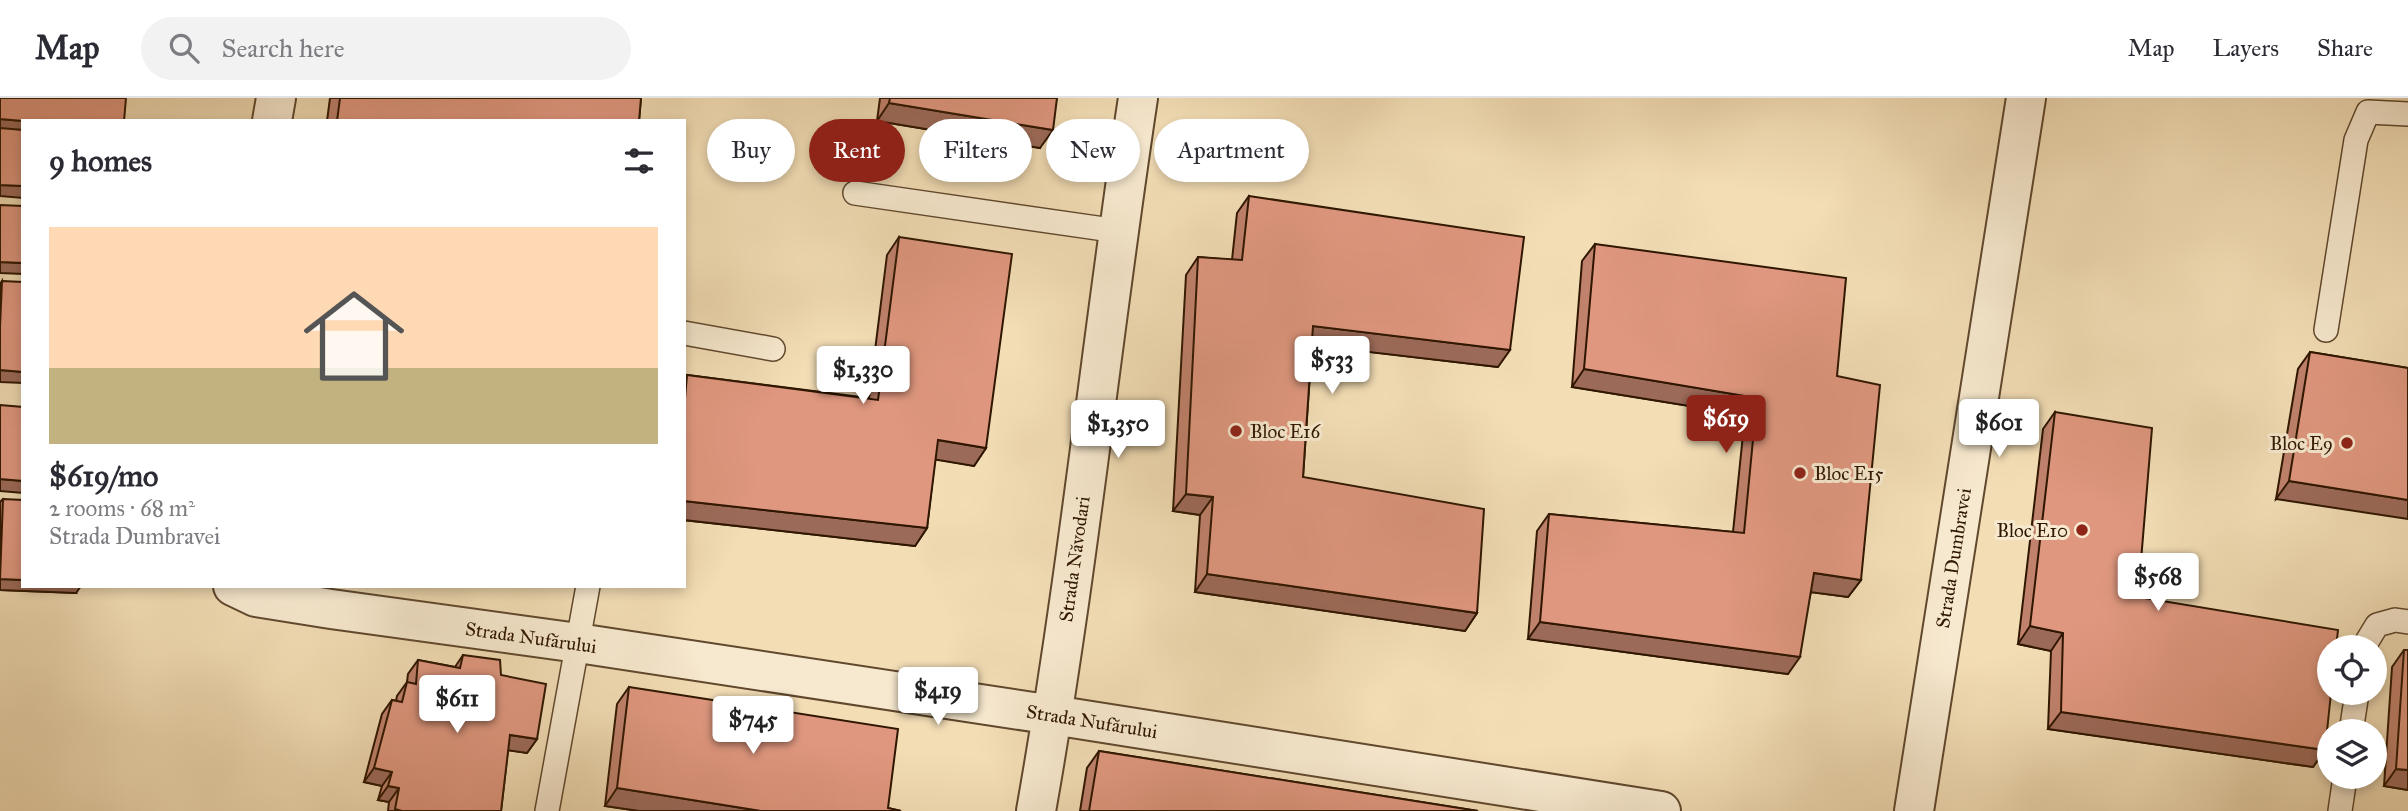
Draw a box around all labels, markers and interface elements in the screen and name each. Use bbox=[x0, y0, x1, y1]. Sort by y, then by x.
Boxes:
search box bbox=[141, 17, 631, 80]
text: Map bbox=[35, 28, 99, 68]
icon: search bbox=[165, 29, 203, 67]
text: Search here bbox=[221, 32, 345, 64]
text: Map bbox=[2128, 33, 2175, 63]
text: Layers bbox=[2213, 33, 2279, 63]
text: Share bbox=[2317, 33, 2373, 63]
chip: Buy bbox=[707, 119, 795, 182]
chip: Rent bbox=[809, 119, 905, 182]
chip: Filters bbox=[919, 119, 1032, 182]
chip: New bbox=[1046, 119, 1140, 182]
chip: Apartment bbox=[1154, 119, 1309, 182]
icon: filters bbox=[620, 142, 658, 180]
text: 9 homes bbox=[49, 143, 152, 179]
icon: home bbox=[291, 273, 417, 399]
pin: $533 bbox=[1291, 336, 1373, 396]
text: $533 bbox=[1311, 345, 1353, 373]
pin: $1,330 bbox=[806, 346, 920, 406]
text: $1,330 bbox=[833, 355, 893, 383]
pin: $619 bbox=[1685, 396, 1767, 455]
pin: $1,350 bbox=[1061, 400, 1175, 460]
pin: $601 bbox=[1958, 400, 2040, 459]
text: $619 bbox=[1703, 404, 1749, 432]
text: $601 bbox=[1975, 408, 2023, 436]
text: $1,350 bbox=[1087, 409, 1149, 437]
place label: Bloc E16 bbox=[1250, 420, 1322, 443]
marker: Bloc E16 bbox=[1228, 423, 1244, 439]
place label: Bloc E9 bbox=[2270, 432, 2333, 455]
marker: Bloc E9 bbox=[2339, 435, 2355, 451]
text: $619/mo bbox=[49, 458, 158, 494]
place label: Bloc E15 bbox=[1814, 462, 1883, 485]
marker: Bloc E15 bbox=[1792, 465, 1808, 481]
street label: Strada Dumbravei bbox=[1931, 486, 1976, 630]
text: 2 rooms · 68 m² bbox=[49, 494, 195, 522]
street label: Strada Năvodari bbox=[1054, 495, 1095, 623]
place label: Bloc E10 bbox=[1996, 519, 2068, 542]
text: Strada Dumbravei bbox=[49, 522, 220, 550]
marker: Bloc E10 bbox=[2074, 522, 2090, 538]
pin: $568 bbox=[2117, 554, 2199, 613]
text: $568 bbox=[2134, 562, 2182, 590]
street label: Strada Nufărului bbox=[464, 617, 598, 658]
map controls bbox=[2317, 635, 2387, 789]
button: locate bbox=[2317, 635, 2387, 705]
pin: $419 bbox=[897, 668, 979, 727]
pin: $611 bbox=[416, 676, 498, 735]
text: $419 bbox=[914, 676, 962, 704]
text: $611 bbox=[435, 684, 479, 712]
pin: $745 bbox=[712, 696, 794, 756]
street label: Strada Nufărului bbox=[1025, 700, 1159, 743]
text: $745 bbox=[728, 705, 778, 733]
button: layers bbox=[2317, 719, 2387, 789]

